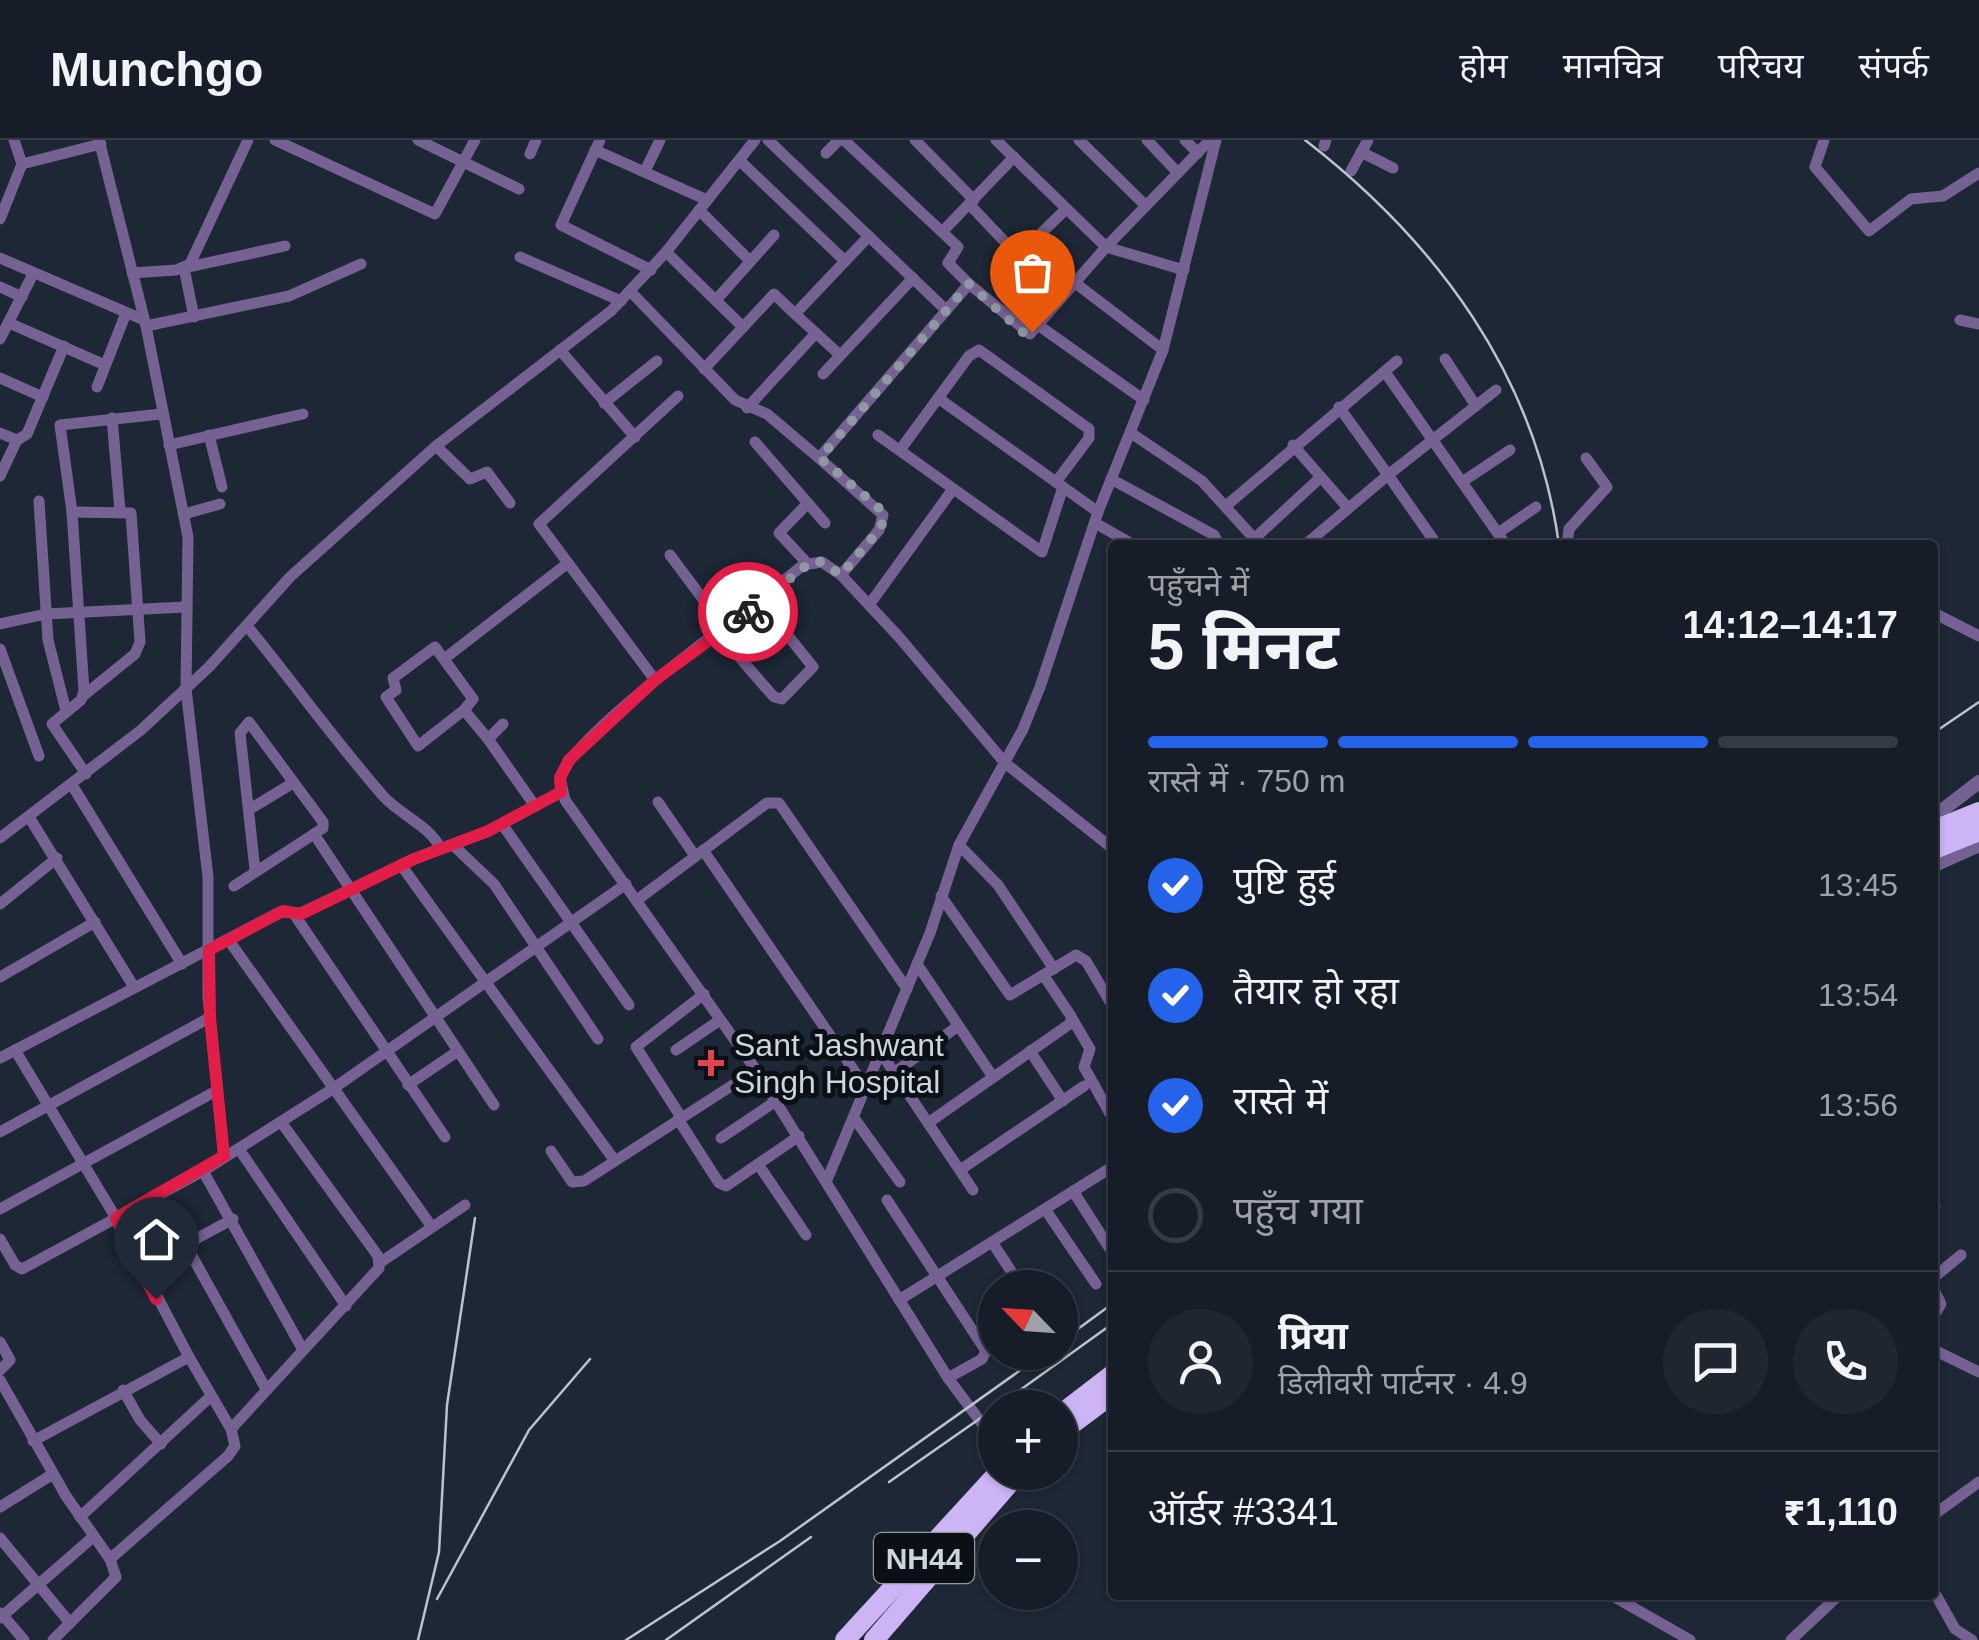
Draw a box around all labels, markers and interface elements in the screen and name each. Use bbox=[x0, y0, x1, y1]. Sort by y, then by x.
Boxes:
text: Munchgo bbox=[50, 43, 263, 96]
text: होम bbox=[1459, 46, 1508, 85]
text: मानचित्र bbox=[1563, 46, 1663, 85]
text: परिचय bbox=[1718, 46, 1804, 85]
text: संपर्क bbox=[1859, 46, 1929, 85]
pin bbox=[990, 230, 1075, 333]
icon: bag bbox=[1005, 245, 1060, 300]
courier bbox=[698, 562, 798, 662]
text: पहुँचने में bbox=[1148, 567, 1249, 603]
icon: bike bbox=[721, 585, 776, 640]
text: 14:12–14:17 bbox=[1682, 604, 1898, 646]
text: 5 मिनट bbox=[1148, 610, 1339, 683]
text: रास्ते में · 750 m bbox=[1148, 763, 1345, 799]
icon: check bbox=[1148, 858, 1203, 913]
text: पुष्टि हुई bbox=[1233, 860, 1336, 902]
text: 13:45 bbox=[1818, 867, 1898, 903]
icon: check bbox=[1148, 968, 1203, 1023]
text: तैयार हो रहा bbox=[1233, 970, 1399, 1012]
text: 13:54 bbox=[1818, 977, 1898, 1013]
place label: Sant Jashwant Singh Hospital bbox=[734, 1027, 944, 1100]
marker: Sant Jashwant Singh Hospital bbox=[698, 1050, 724, 1076]
icon: check bbox=[1148, 1078, 1203, 1133]
text: रास्ते में bbox=[1233, 1080, 1328, 1122]
text: 13:56 bbox=[1818, 1087, 1898, 1123]
text: पहुँच गया bbox=[1233, 1190, 1363, 1232]
pin bbox=[114, 1197, 199, 1300]
icon: home bbox=[129, 1212, 184, 1267]
north arrow bbox=[978, 1270, 1078, 1370]
map controls bbox=[978, 1270, 1078, 1610]
button: person bbox=[1148, 1309, 1253, 1414]
button: chat bbox=[1663, 1309, 1768, 1414]
button: phone bbox=[1793, 1309, 1898, 1414]
text: प्रिया bbox=[1278, 1315, 1348, 1357]
text: डिलीवरी पार्टनर · 4.9 bbox=[1278, 1365, 1528, 1401]
button: + bbox=[978, 1390, 1078, 1490]
text: ऑर्डर #3341 bbox=[1148, 1491, 1339, 1533]
text: ₹1,110 bbox=[1783, 1491, 1898, 1533]
button: − bbox=[978, 1510, 1078, 1610]
road number: NH44 bbox=[874, 1533, 974, 1583]

